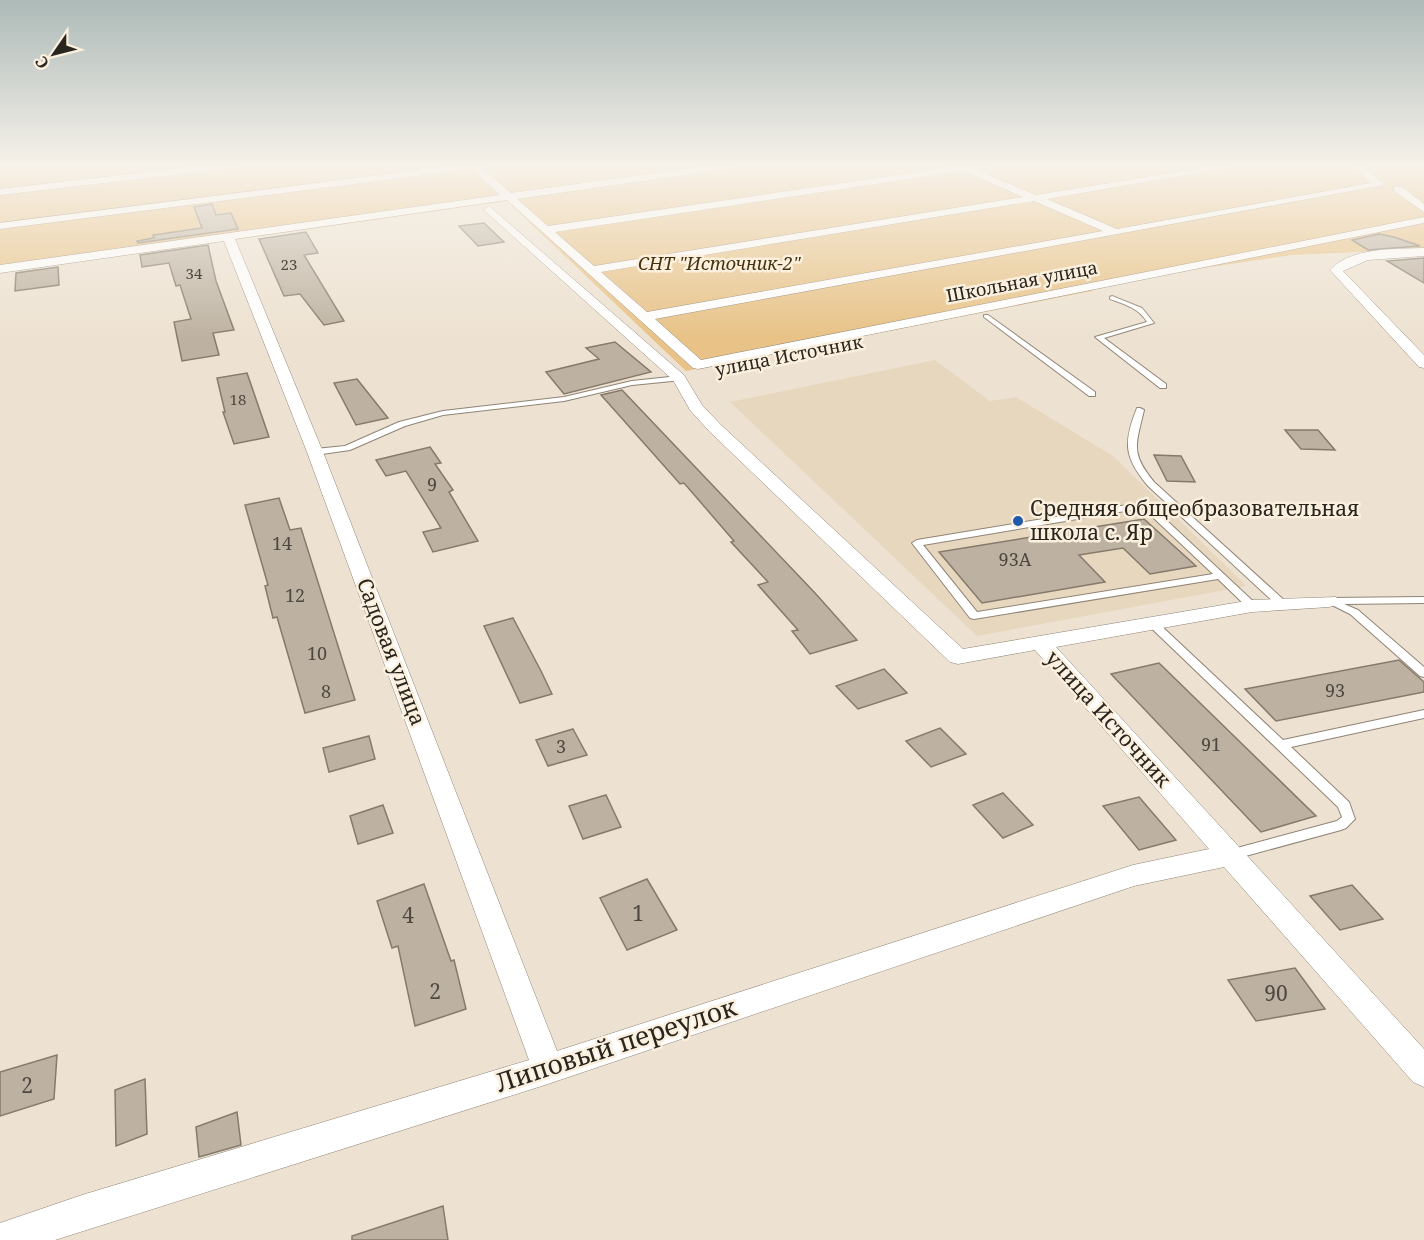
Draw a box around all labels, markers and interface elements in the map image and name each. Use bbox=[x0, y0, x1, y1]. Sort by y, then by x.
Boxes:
north arrow bbox=[24, 24, 84, 84]
text: С bbox=[30, 52, 54, 73]
park label: СНТ "Источник-2" bbox=[638, 251, 802, 275]
house number: 23 bbox=[281, 254, 297, 274]
street label: Школьная улица bbox=[944, 255, 1100, 307]
house number: 34 bbox=[186, 263, 203, 283]
street label: улица Источник bbox=[713, 329, 865, 381]
house number: 18 bbox=[230, 389, 246, 409]
house number: 9 bbox=[427, 472, 437, 496]
place label: Средняя общеобразовательная школа с. Яр bbox=[1030, 494, 1359, 546]
marker: Средняя общеобразовательная школа с. Яр bbox=[1011, 514, 1025, 528]
house number: 14 bbox=[272, 531, 292, 555]
house number: 93А bbox=[999, 547, 1032, 571]
street label: Садовая улица bbox=[351, 574, 433, 729]
house number: 12 bbox=[285, 583, 305, 607]
house number: 10 bbox=[307, 641, 327, 665]
street label: улица Источник bbox=[1040, 644, 1178, 793]
house number: 93 bbox=[1325, 678, 1345, 702]
house number: 8 bbox=[321, 679, 331, 703]
house number: 91 bbox=[1201, 732, 1221, 756]
house number: 3 bbox=[556, 734, 566, 758]
house number: 1 bbox=[632, 899, 644, 927]
house number: 4 bbox=[402, 901, 414, 929]
house number: 2 bbox=[429, 977, 441, 1005]
house number: 90 bbox=[1264, 979, 1288, 1007]
street label: Липовый переулок bbox=[491, 988, 741, 1100]
house number: 2 bbox=[21, 1071, 33, 1099]

